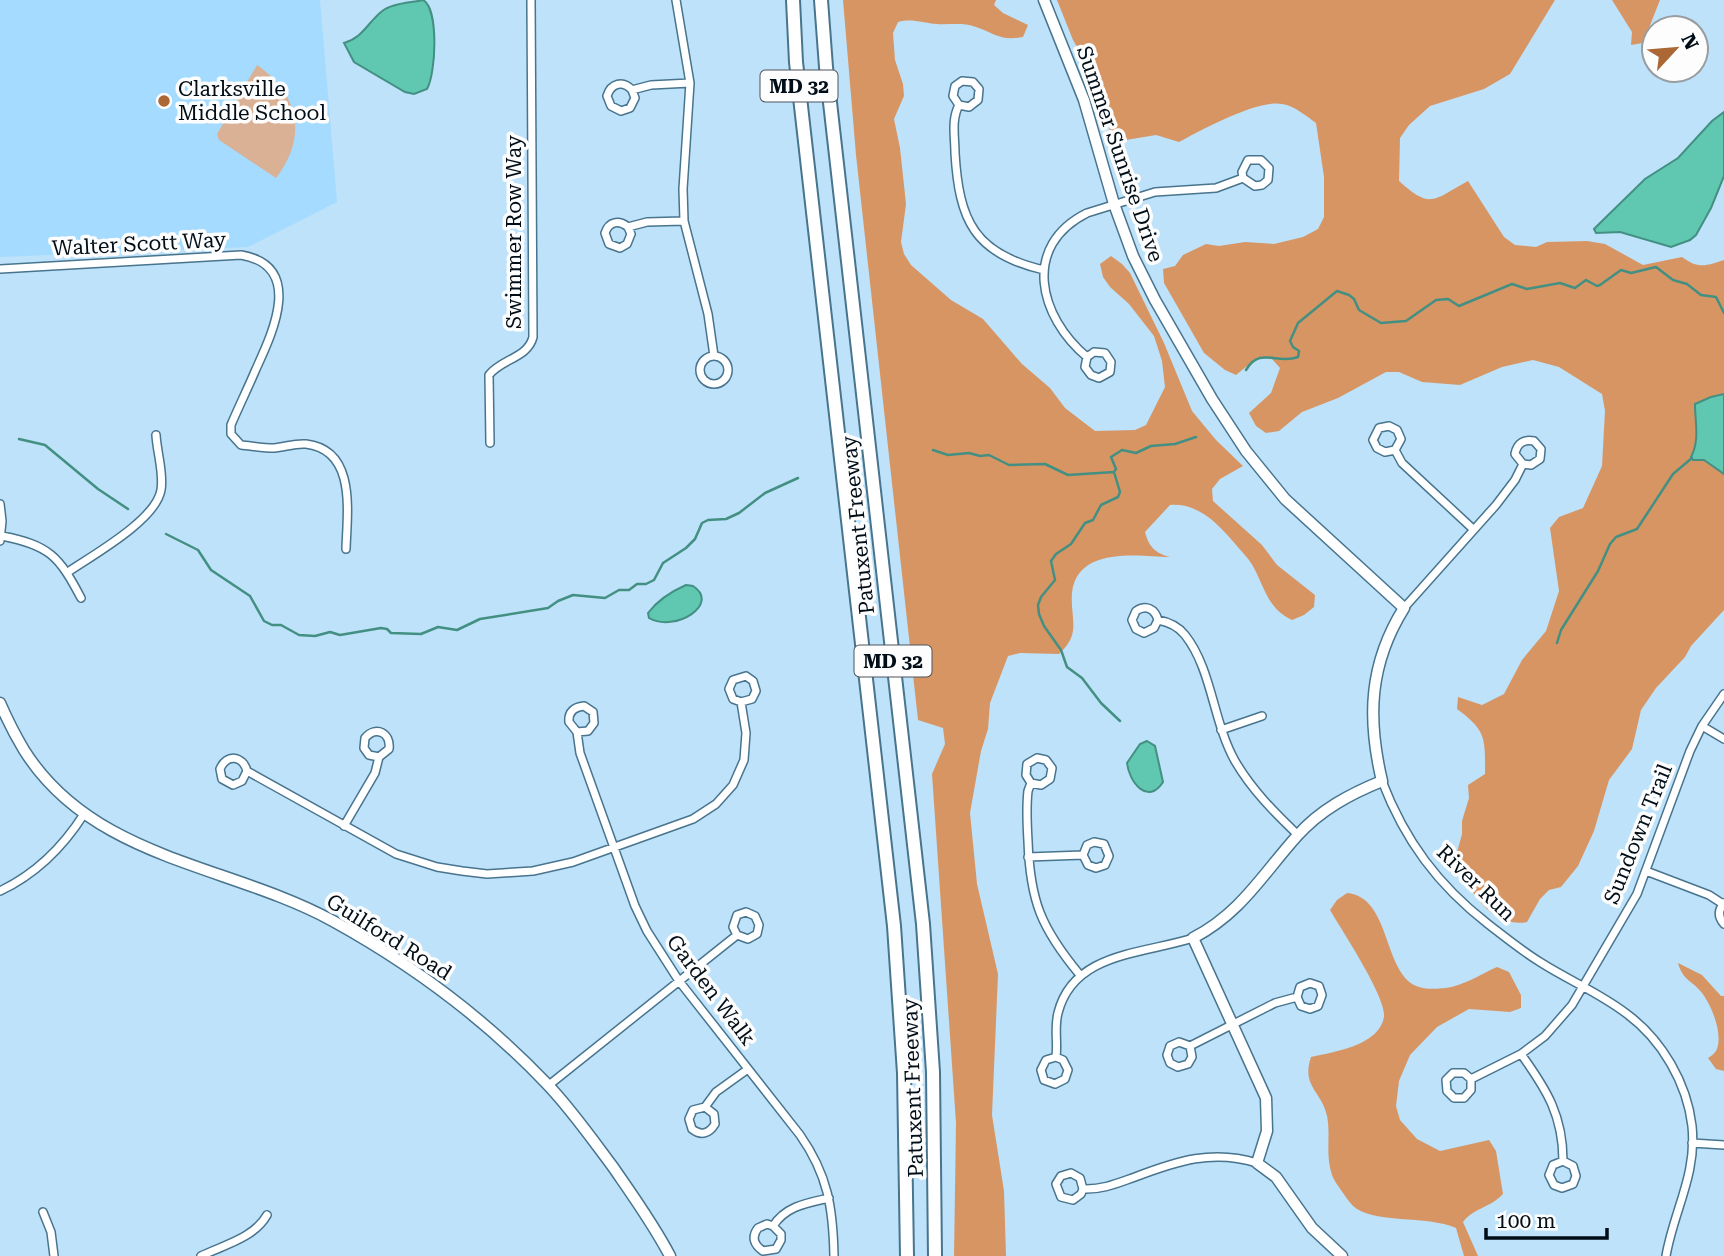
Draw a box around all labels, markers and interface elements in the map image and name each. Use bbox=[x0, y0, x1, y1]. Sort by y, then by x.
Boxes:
north arrow bbox=[1640, 14, 1710, 84]
text: N bbox=[1676, 30, 1704, 54]
street label: Summer Sunrise Drive bbox=[1072, 43, 1168, 265]
road number: MD 32 bbox=[760, 71, 838, 102]
place label: Clarksville Middle School bbox=[178, 77, 326, 125]
marker: Clarksville Middle School bbox=[156, 93, 172, 109]
street label: Swimmer Row Way bbox=[502, 134, 526, 329]
street label: Walter Scott Way bbox=[51, 227, 227, 261]
street label: Patuxent Freeway bbox=[837, 434, 879, 615]
road number: MD 32 bbox=[854, 646, 931, 676]
street label: Sundown Trail bbox=[1599, 760, 1677, 907]
street label: River Run bbox=[1432, 840, 1520, 926]
street label: Guilford Road bbox=[322, 889, 456, 985]
street label: Garden Walk bbox=[662, 930, 760, 1050]
street label: Patuxent Freeway bbox=[898, 997, 928, 1178]
scale bar bbox=[1486, 1196, 1607, 1240]
text: 100 m bbox=[1496, 1209, 1556, 1233]

